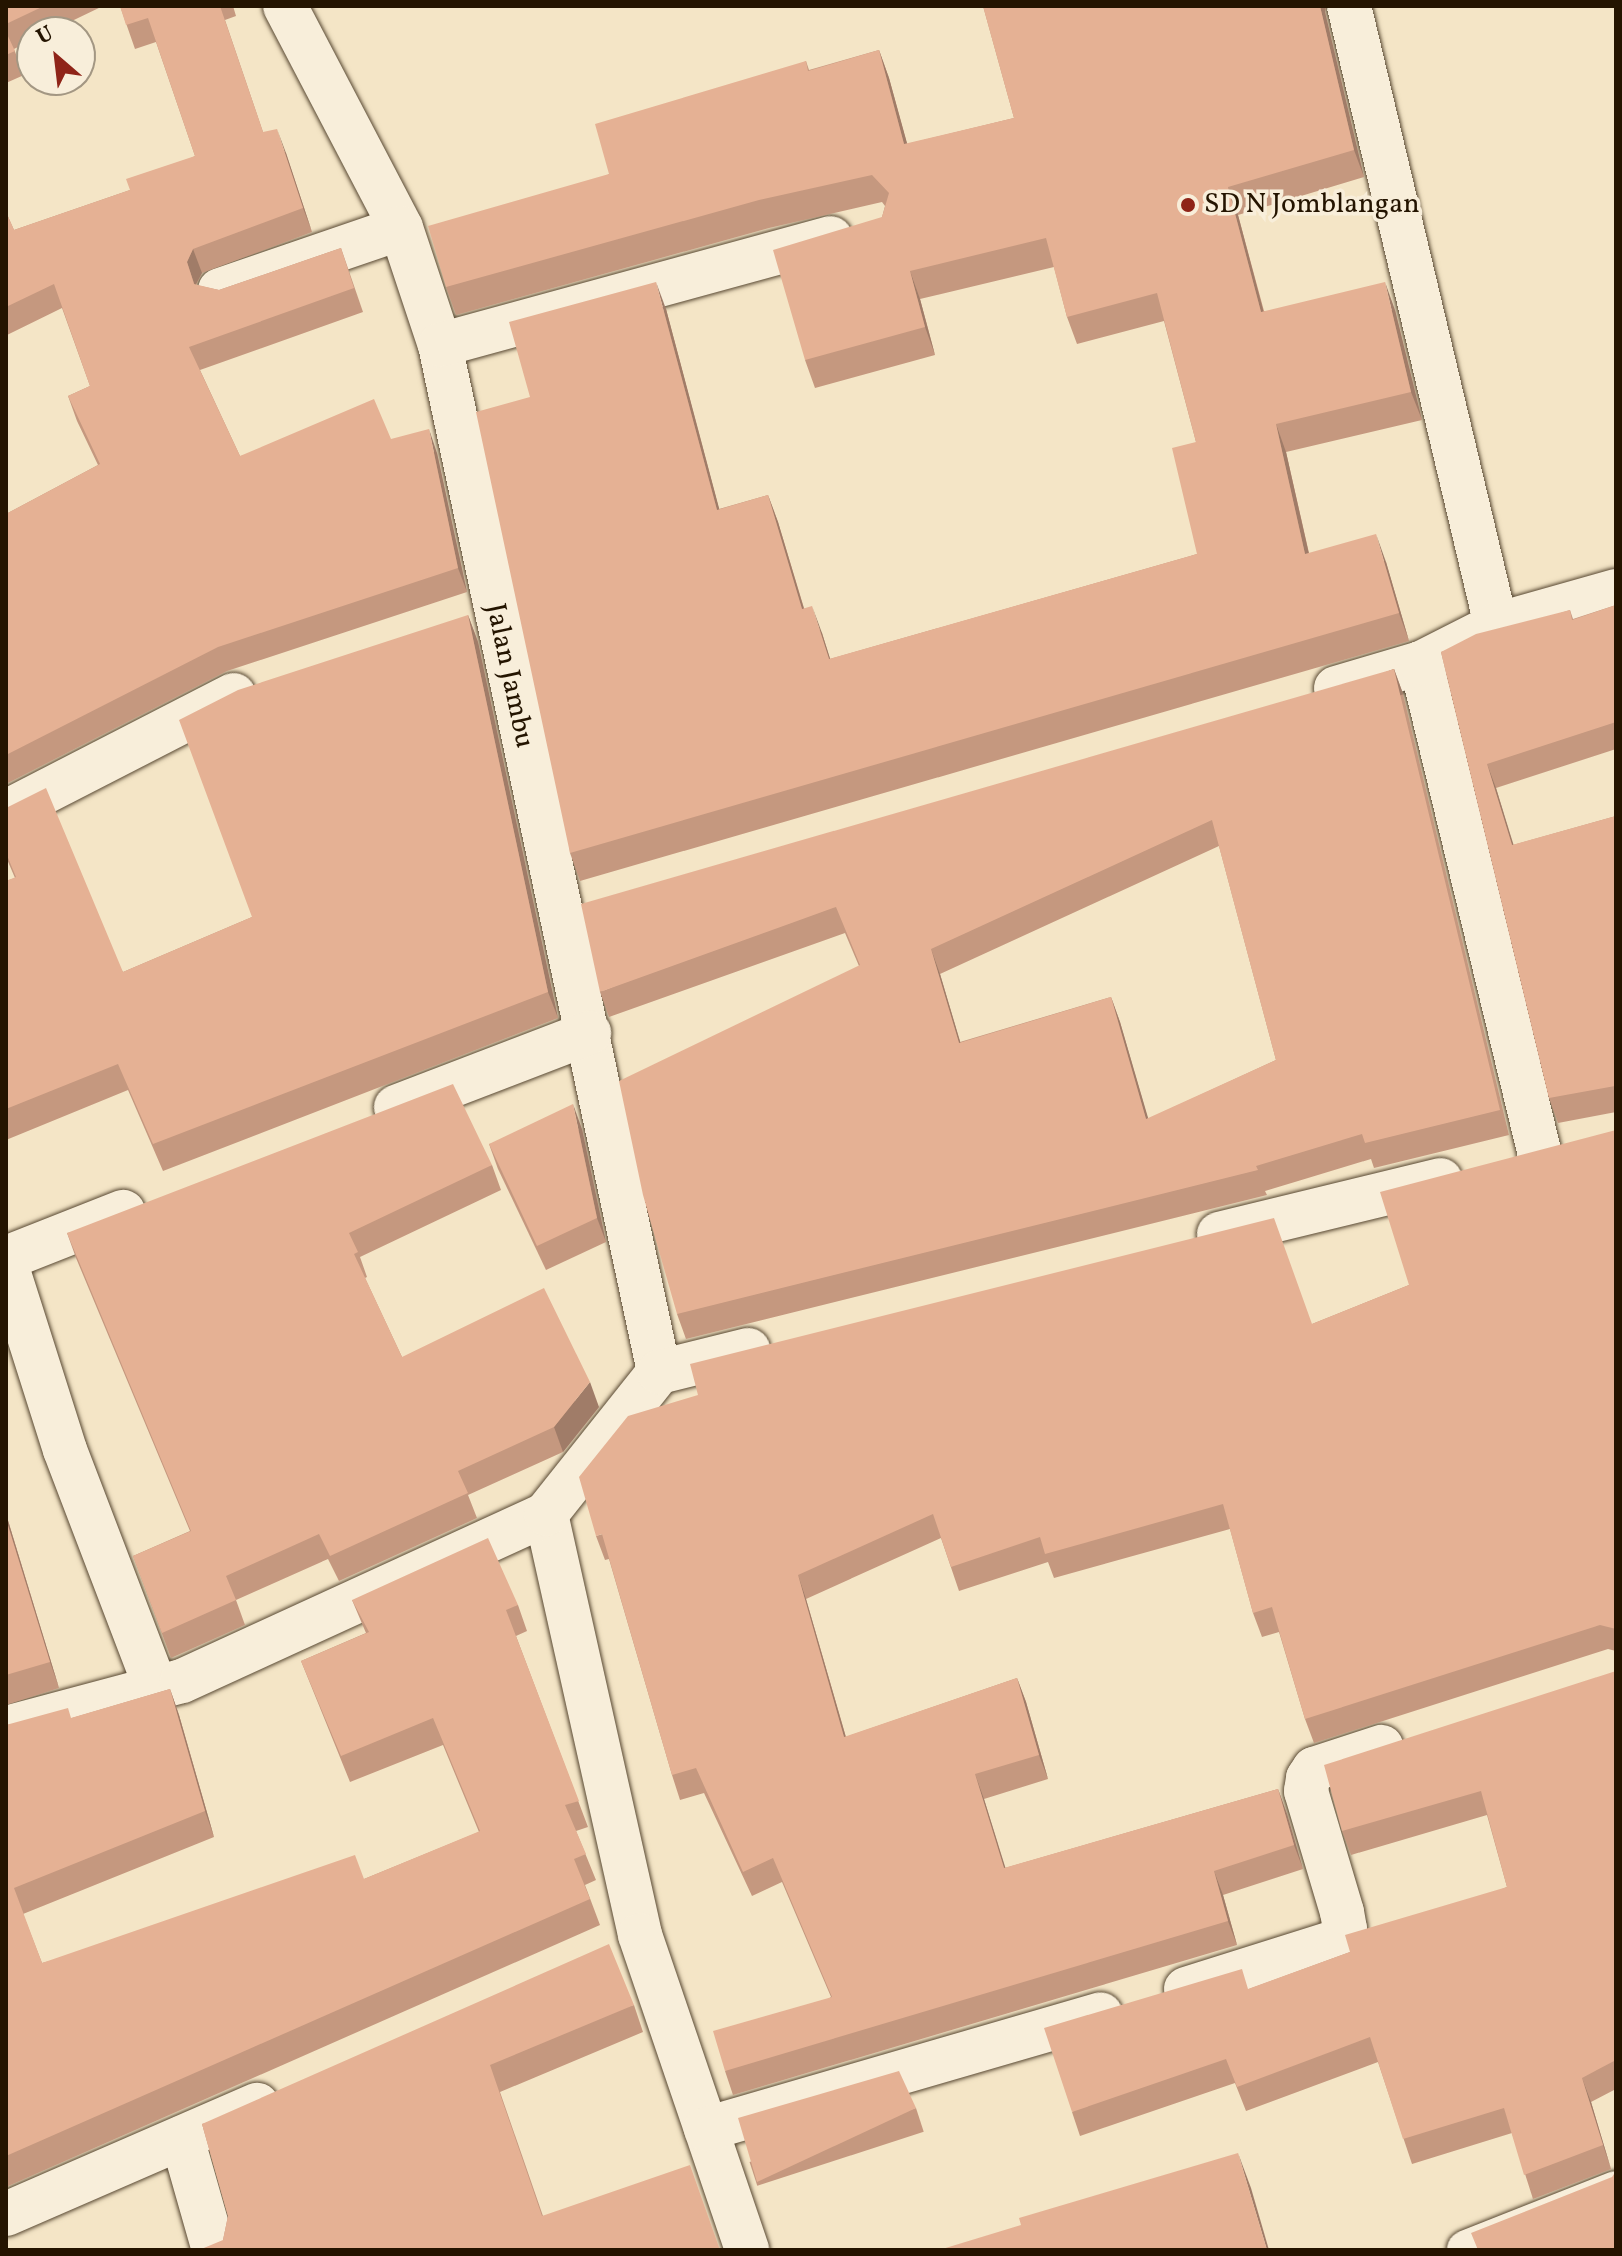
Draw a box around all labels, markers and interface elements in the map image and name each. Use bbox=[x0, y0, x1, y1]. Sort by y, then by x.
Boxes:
north arrow bbox=[16, 16, 96, 96]
text: U bbox=[31, 19, 59, 53]
place label: SD N Jomblangan bbox=[1204, 188, 1420, 222]
marker: SD N Jomblangan bbox=[1179, 196, 1197, 214]
street label: Jalan Jambu bbox=[477, 601, 541, 751]

